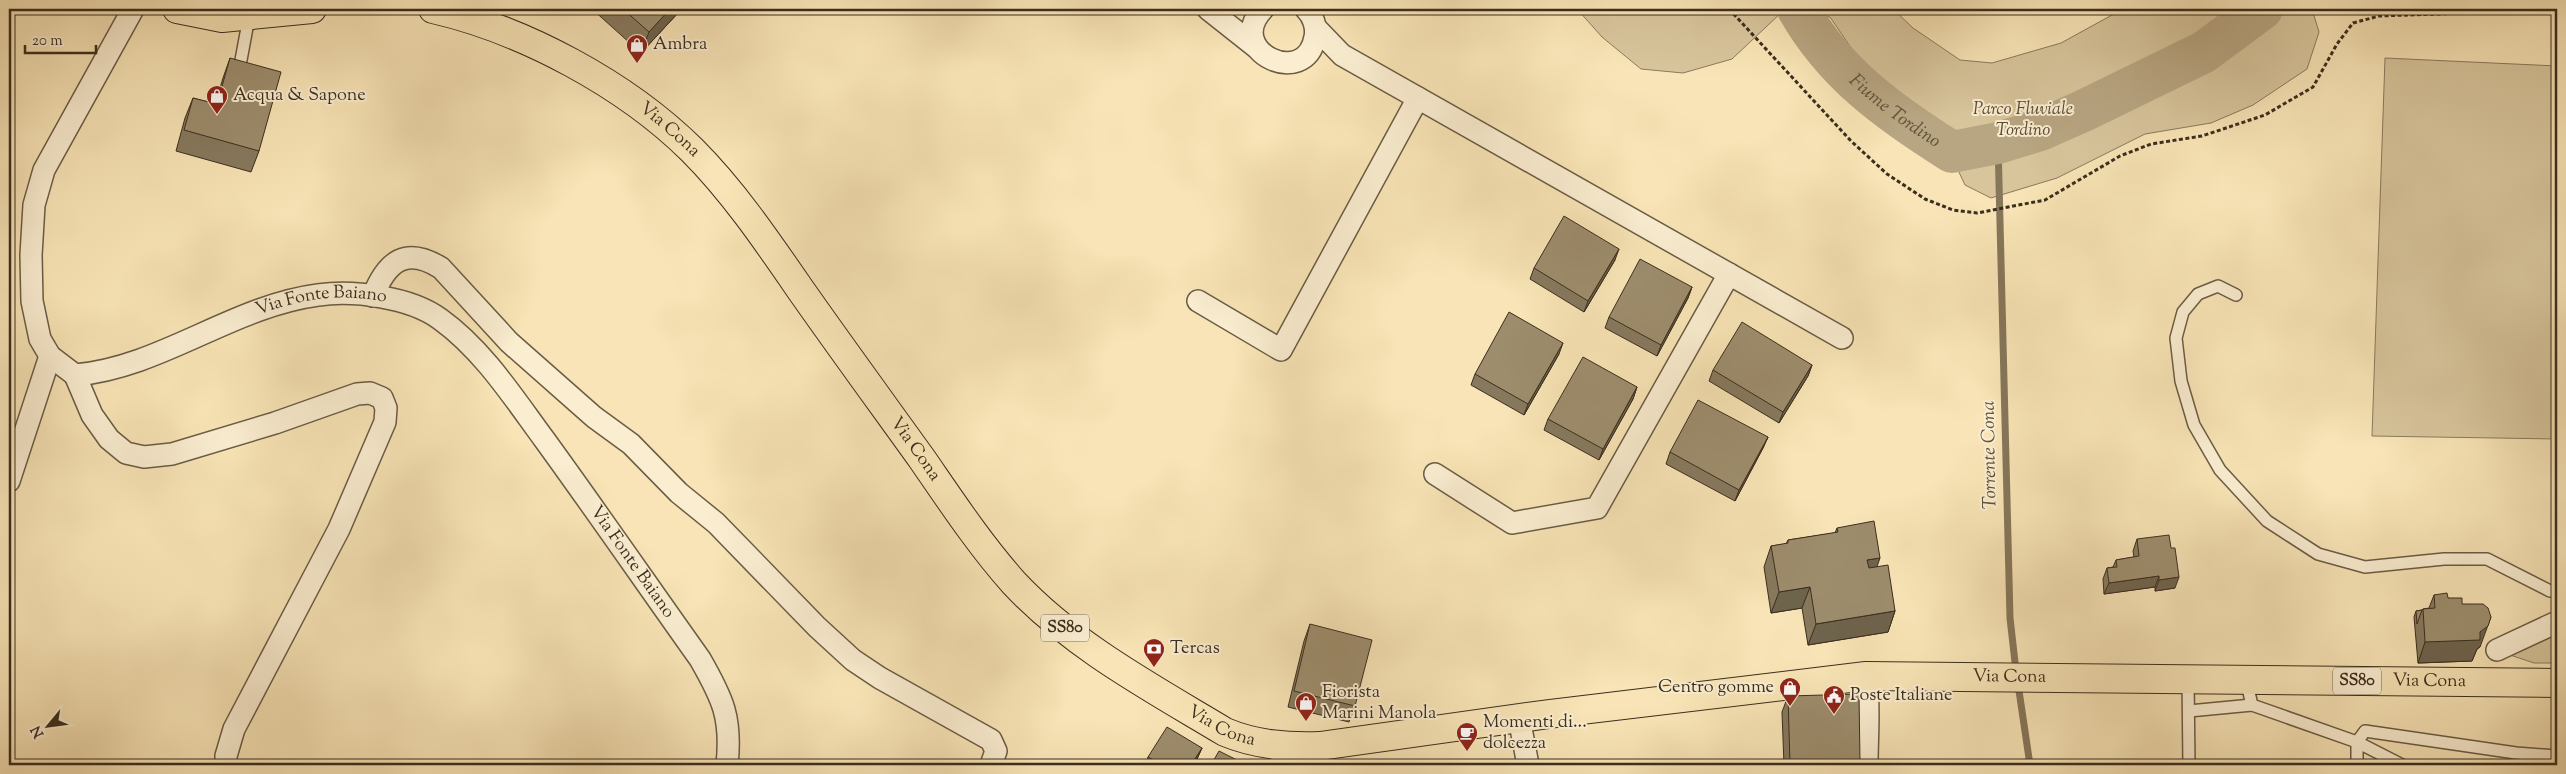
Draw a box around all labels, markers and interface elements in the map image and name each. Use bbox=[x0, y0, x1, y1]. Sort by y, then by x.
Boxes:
scale bar bbox=[25, 22, 96, 54]
text: 20 m bbox=[32, 31, 63, 52]
place label: Ambra bbox=[653, 32, 707, 58]
shop icon: Ambra bbox=[625, 33, 649, 64]
water label: Fiume Tordino bbox=[1843, 68, 1946, 155]
place label: Acqua & Sapone bbox=[233, 83, 366, 109]
shop icon: Acqua & Sapone bbox=[205, 84, 229, 115]
street label: Via Cona bbox=[633, 96, 706, 164]
park label: Parco Fluviale Tordino bbox=[1973, 97, 2073, 144]
street label: Via Fonte Baiano bbox=[252, 280, 389, 323]
water label: Torrente Cona bbox=[1976, 400, 2004, 510]
street label: Via Cona bbox=[883, 412, 947, 487]
street label: Via Fonte Baiano bbox=[583, 501, 681, 624]
road number: SS80 bbox=[1041, 614, 1089, 641]
place label: Tercas bbox=[1170, 636, 1220, 662]
bank icon: Tercas bbox=[1142, 637, 1166, 668]
street label: Via Cona bbox=[1972, 664, 2046, 691]
road number: SS80 bbox=[2333, 668, 2381, 694]
street label: Via Cona bbox=[2392, 668, 2466, 695]
place label: Centro gomme bbox=[1658, 675, 1774, 701]
shop icon: Centro gomme bbox=[1778, 676, 1802, 707]
place label: Fiorista Marini Manola bbox=[1322, 680, 1436, 727]
place label: Poste Italiane bbox=[1850, 683, 1952, 709]
public building icon: Poste Italiane bbox=[1822, 684, 1846, 715]
shop icon: Fiorista Marini Manola bbox=[1294, 691, 1318, 722]
street label: Via Cona bbox=[1182, 699, 1258, 754]
north arrow bbox=[22, 702, 72, 752]
place label: Momenti di... dolcezza bbox=[1483, 710, 1587, 757]
cafe icon: Momenti di... dolcezza bbox=[1455, 721, 1479, 752]
text: N bbox=[27, 722, 50, 741]

